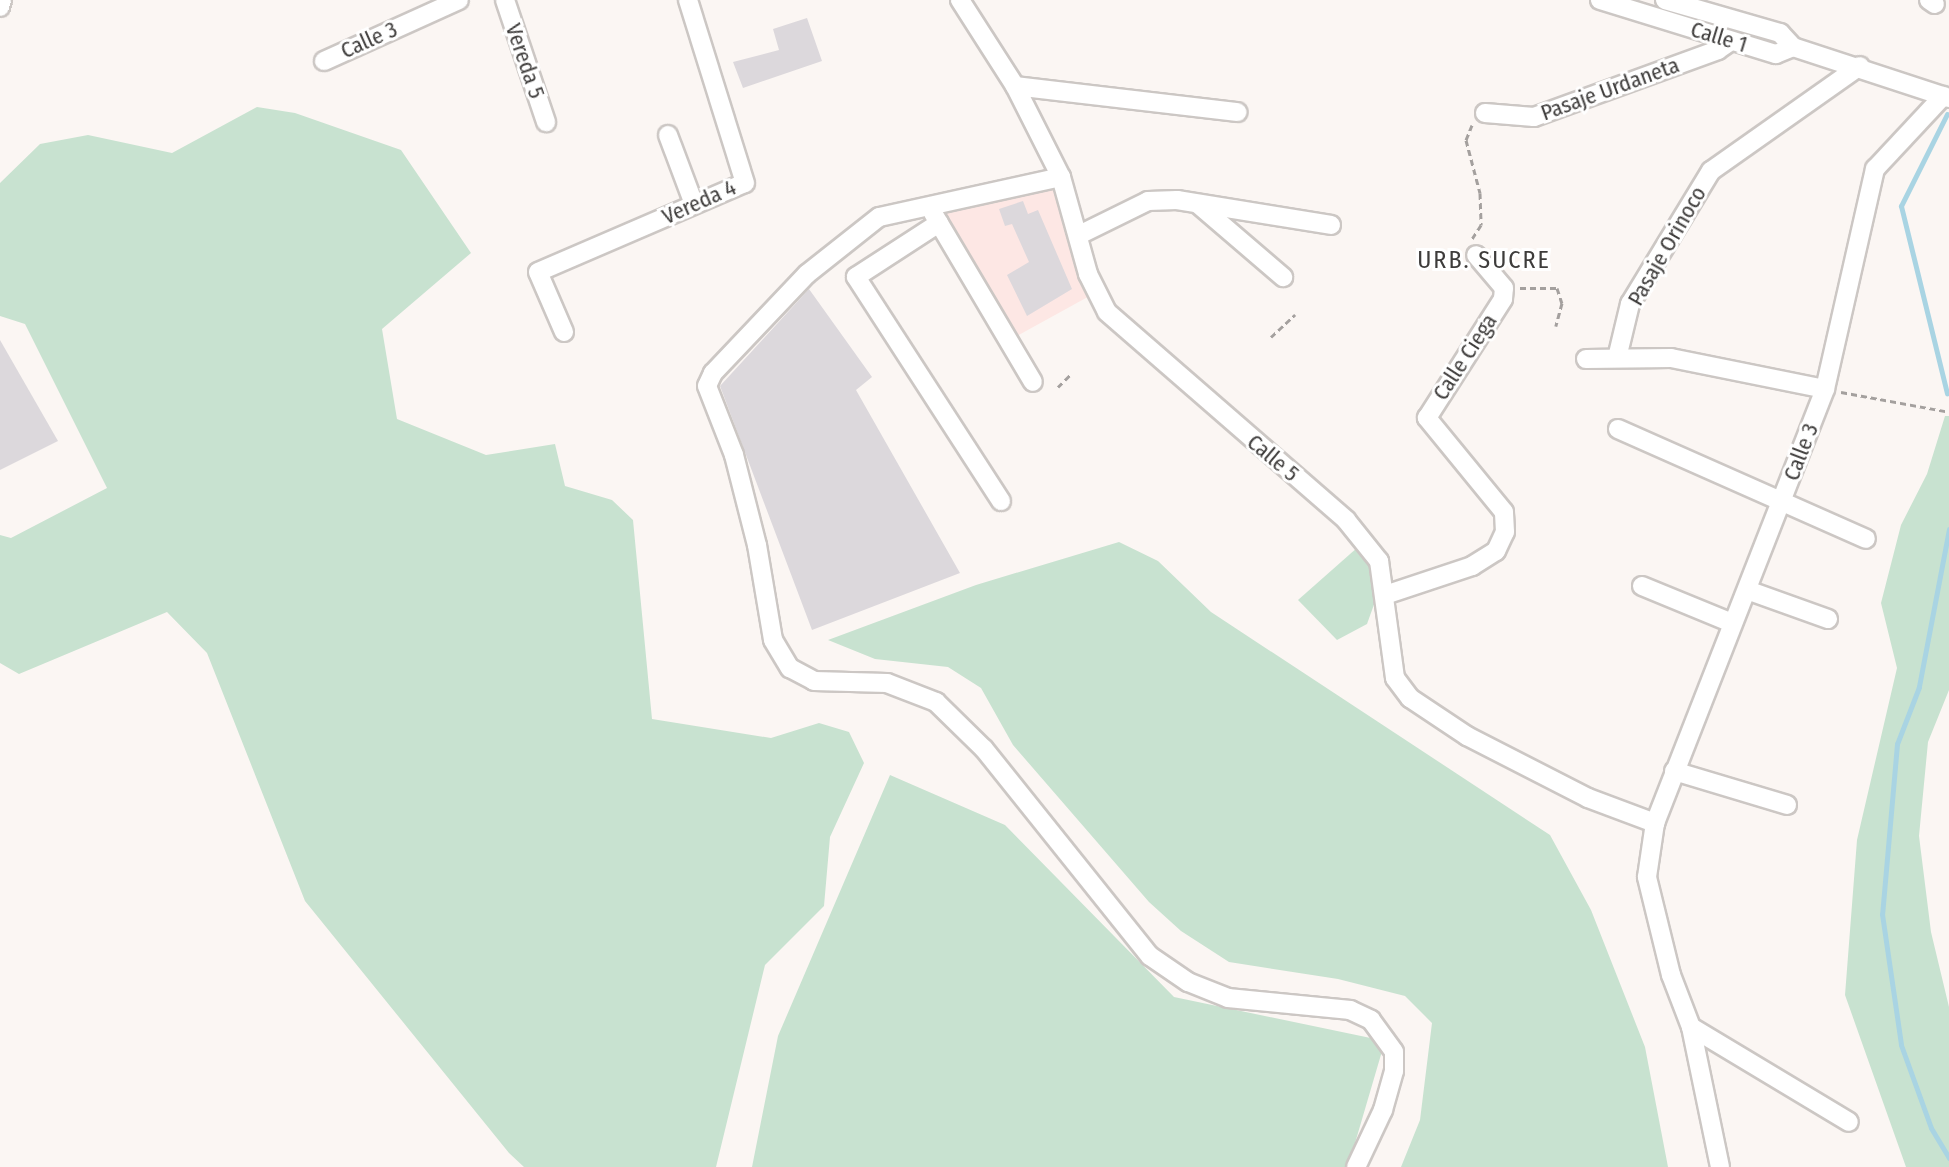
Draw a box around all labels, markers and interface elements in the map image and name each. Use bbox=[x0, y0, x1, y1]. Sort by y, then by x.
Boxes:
street label: Calle 3 bbox=[337, 16, 401, 64]
street label: Calle 1 bbox=[1688, 16, 1750, 58]
street label: Vereda 5 bbox=[500, 20, 550, 102]
street label: Pasaje Urdaneta bbox=[1537, 52, 1683, 126]
street label: Vereda 4 bbox=[658, 174, 740, 230]
street label: Pasaje Orinoco bbox=[1622, 182, 1712, 310]
district label: URB. SUCRE bbox=[1417, 247, 1551, 275]
street label: Calle Ciega bbox=[1427, 309, 1503, 405]
street label: Calle 3 bbox=[1778, 420, 1824, 484]
street label: Calle 5 bbox=[1242, 429, 1304, 487]

